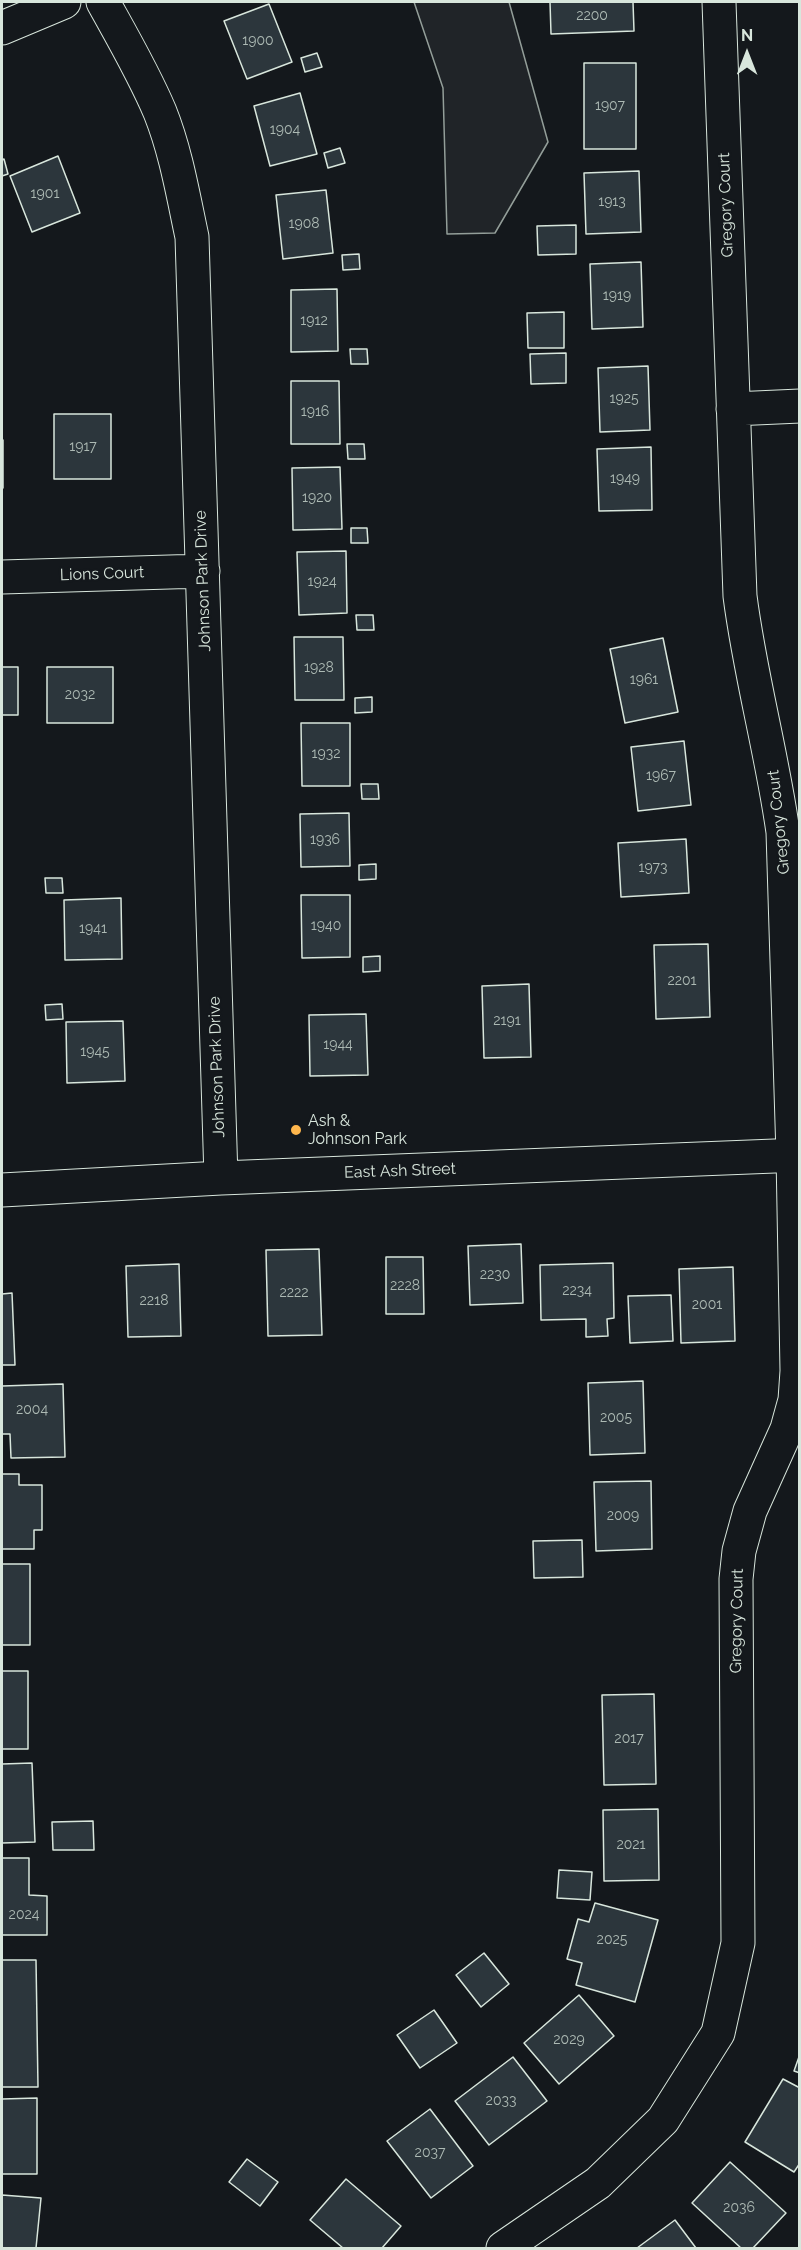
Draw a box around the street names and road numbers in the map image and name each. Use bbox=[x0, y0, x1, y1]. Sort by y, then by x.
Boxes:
street label: Gregory Court bbox=[715, 152, 737, 258]
street label: Johnson Park Drive bbox=[191, 510, 215, 652]
street label: Lions Court bbox=[59, 563, 145, 585]
street label: Gregory Court bbox=[764, 769, 794, 875]
street label: Johnson Park Drive bbox=[205, 996, 229, 1138]
street label: East Ash Street bbox=[344, 1159, 456, 1183]
street label: Gregory Court bbox=[726, 1568, 748, 1674]

